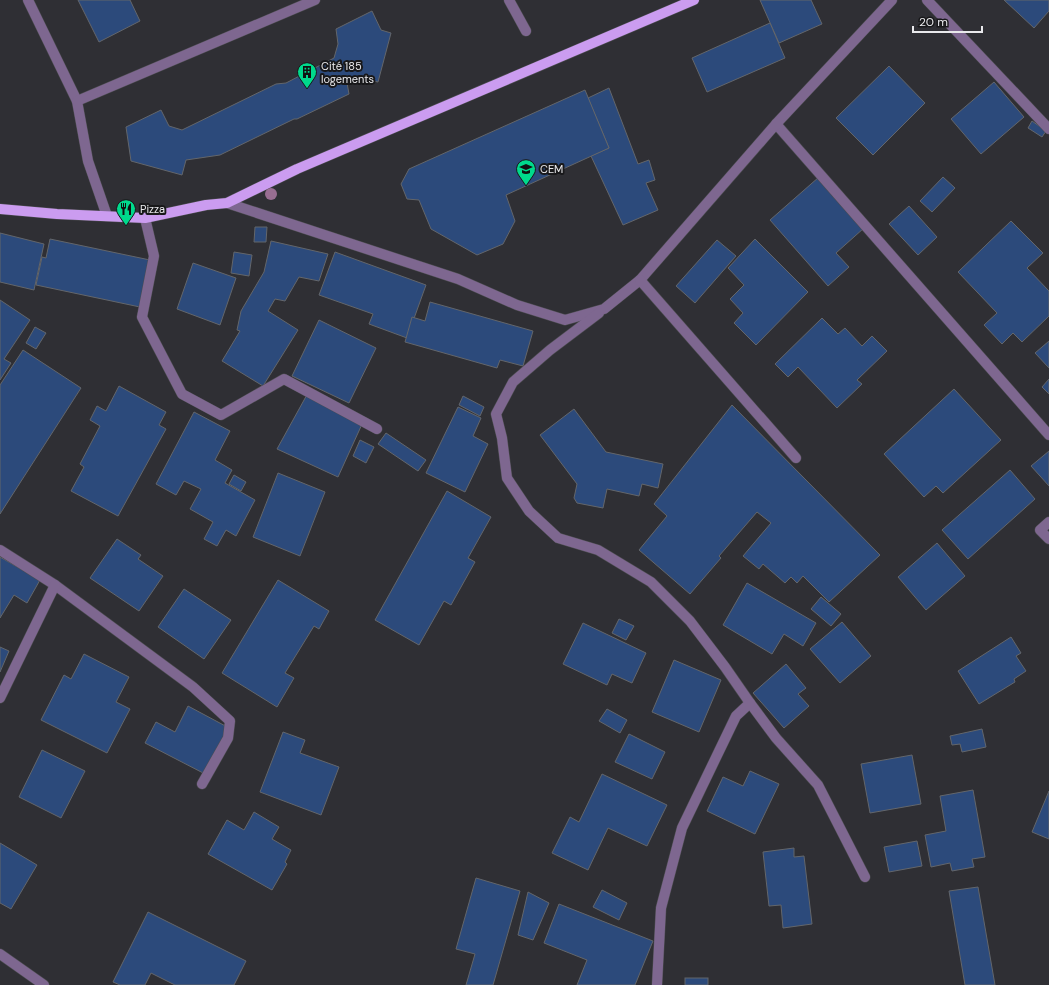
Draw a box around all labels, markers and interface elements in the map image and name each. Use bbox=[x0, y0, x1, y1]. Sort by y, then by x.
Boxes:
scale bar bbox=[913, 8, 982, 34]
text: 20 m bbox=[919, 14, 948, 30]
place label: Cité 185 logements bbox=[321, 59, 374, 86]
building icon: Cité 185 logements bbox=[296, 61, 318, 89]
school or university icon: CEM bbox=[515, 158, 537, 186]
place label: CEM bbox=[540, 162, 563, 176]
restaurant icon: Pizza bbox=[115, 198, 137, 226]
place label: Pizza bbox=[140, 202, 165, 216]

